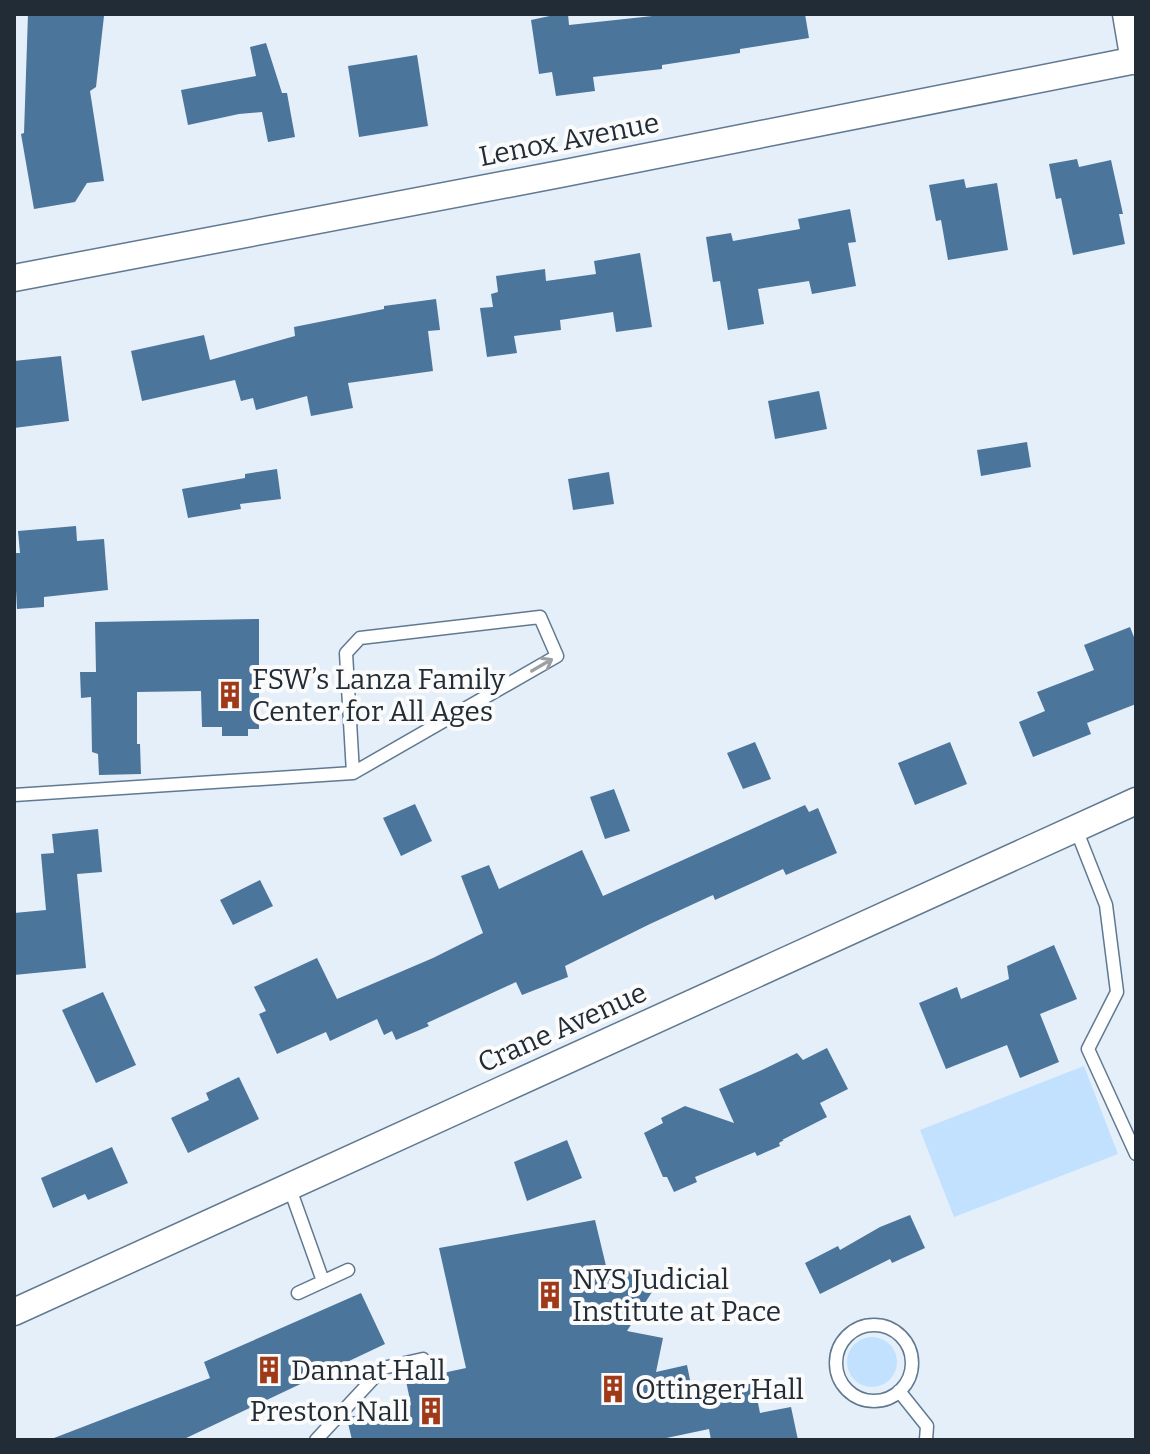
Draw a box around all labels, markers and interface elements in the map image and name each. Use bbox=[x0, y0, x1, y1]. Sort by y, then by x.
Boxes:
street label: Lenox Avenue bbox=[476, 106, 662, 173]
one-way arrow bbox=[530, 657, 553, 673]
place label: FSW’s Lanza Family Center for All Ages bbox=[252, 663, 505, 728]
building icon: FSW’s Lanza Family Center for All Ages bbox=[215, 680, 245, 710]
street label: Crane Avenue bbox=[473, 976, 652, 1079]
place label: NYS Judicial Institute at Pace bbox=[572, 1263, 781, 1328]
building icon: NYS Judicial Institute at Pace bbox=[535, 1280, 565, 1310]
place label: Dannat Hall bbox=[291, 1354, 446, 1387]
building icon: Dannat Hall bbox=[254, 1355, 284, 1385]
place label: Ottinger Hall bbox=[635, 1373, 804, 1406]
building icon: Ottinger Hall bbox=[598, 1374, 628, 1404]
place label: Preston Nall bbox=[250, 1395, 409, 1428]
building icon: Preston Nall bbox=[416, 1396, 446, 1426]

